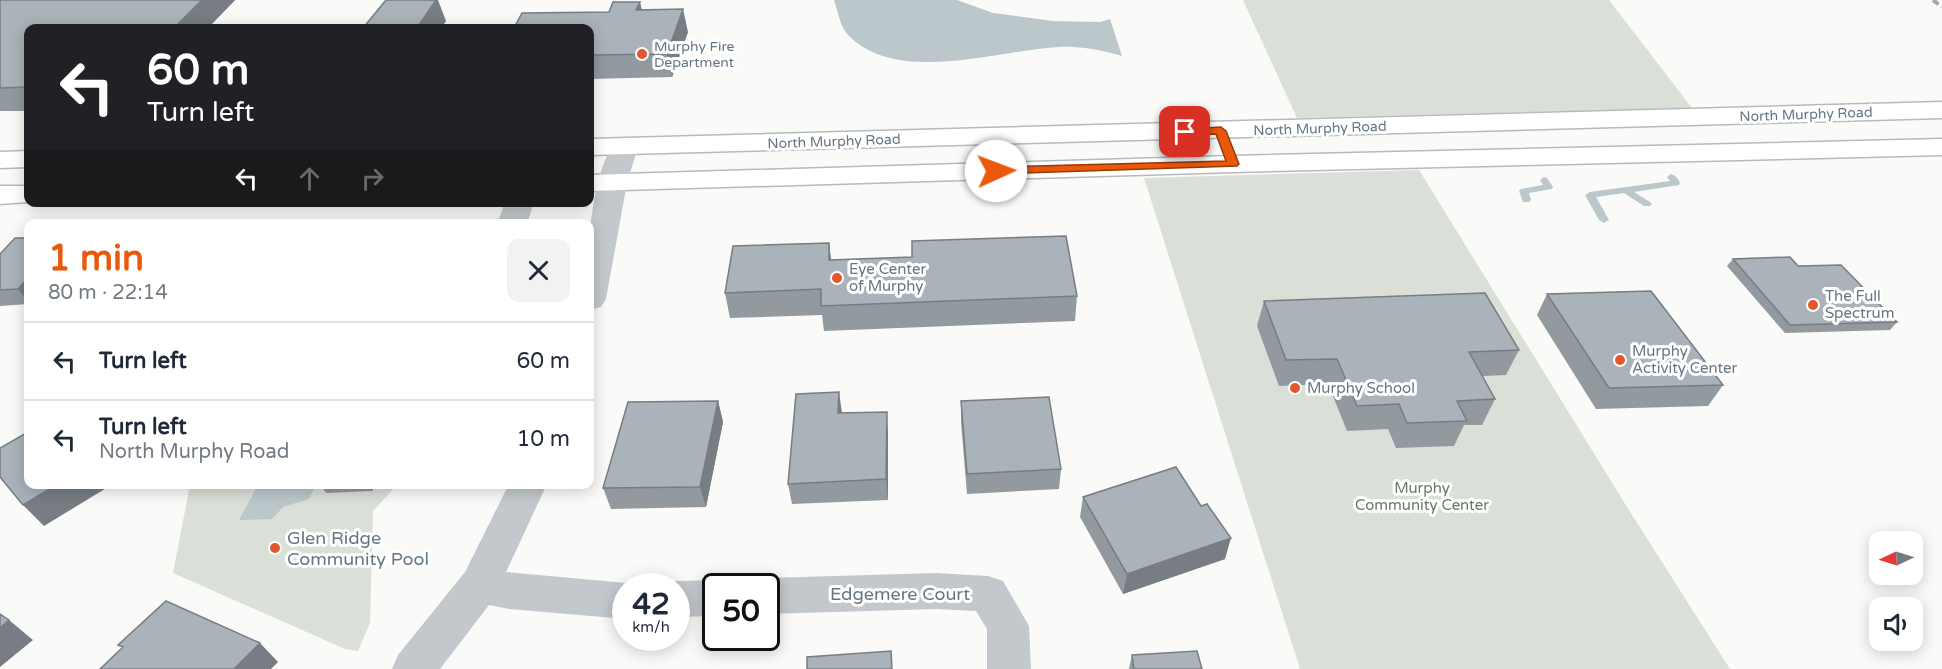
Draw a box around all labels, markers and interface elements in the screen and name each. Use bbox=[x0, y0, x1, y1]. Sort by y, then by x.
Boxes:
place label: Murphy Fire Department bbox=[654, 38, 735, 71]
text: 60 m bbox=[147, 45, 249, 96]
marker: Murphy Fire Department bbox=[635, 47, 649, 61]
icon: left bbox=[48, 48, 126, 126]
text: Turn left bbox=[147, 96, 254, 129]
street label: North Murphy Road bbox=[1739, 104, 1873, 125]
pin bbox=[1159, 106, 1210, 157]
icon: arrive bbox=[1168, 115, 1201, 148]
street label: North Murphy Road bbox=[1253, 118, 1387, 139]
street label: North Murphy Road bbox=[767, 131, 901, 152]
position arrow bbox=[964, 139, 1028, 203]
icon: left bbox=[230, 162, 263, 195]
icon: ahead bbox=[293, 162, 326, 195]
icon: right bbox=[356, 162, 389, 195]
text: 1 min bbox=[48, 237, 144, 280]
button: close bbox=[507, 239, 570, 302]
place label: Eye Center of Murphy bbox=[849, 260, 926, 295]
marker: Eye Center of Murphy bbox=[830, 271, 844, 285]
text: 80 m · 22:14 bbox=[48, 281, 168, 305]
place label: The Full Spectrum bbox=[1825, 287, 1894, 322]
marker: The Full Spectrum bbox=[1806, 298, 1820, 312]
place label: Murphy Activity Center bbox=[1632, 342, 1738, 377]
icon: left bbox=[48, 345, 81, 378]
text: Turn left bbox=[99, 348, 187, 374]
text: 60 m bbox=[516, 348, 570, 374]
marker: Murphy Activity Center bbox=[1613, 353, 1627, 367]
place label: Murphy School bbox=[1307, 379, 1415, 397]
marker: Murphy School bbox=[1288, 381, 1302, 395]
text: Turn left bbox=[99, 414, 187, 440]
icon: left bbox=[48, 423, 81, 456]
text: 10 m bbox=[516, 426, 570, 452]
text: North Murphy Road bbox=[99, 440, 289, 464]
park label: Murphy Community Center bbox=[1355, 479, 1489, 514]
place label: Glen Ridge Community Pool bbox=[287, 527, 429, 570]
north arrow bbox=[1869, 531, 1923, 585]
map controls bbox=[1869, 531, 1923, 651]
marker: Glen Ridge Community Pool bbox=[268, 541, 282, 555]
speed limit sign: 50 bbox=[702, 573, 780, 651]
street label: Edgemere Court bbox=[830, 583, 970, 605]
text: 42 bbox=[632, 586, 670, 623]
button: sound bbox=[1869, 597, 1923, 651]
text: km/h bbox=[632, 618, 670, 636]

